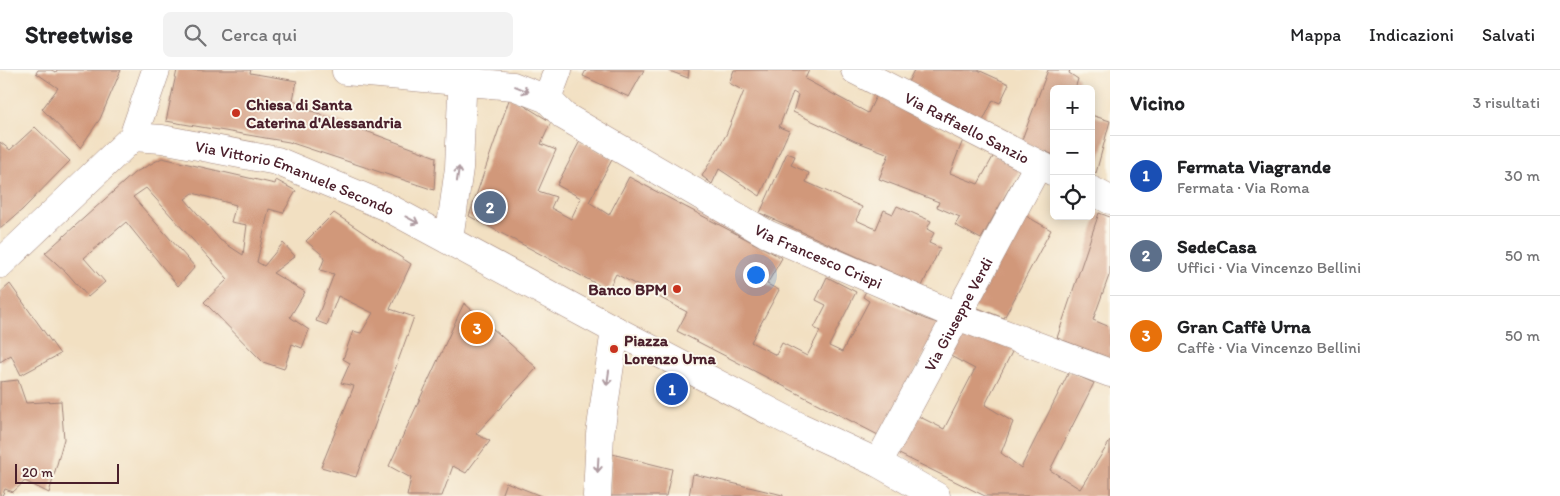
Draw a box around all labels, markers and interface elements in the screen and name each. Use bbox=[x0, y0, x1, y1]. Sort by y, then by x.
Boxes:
search box bbox=[163, 12, 513, 57]
text: Streetwise bbox=[25, 20, 133, 49]
icon: search bbox=[181, 21, 209, 49]
text: Cerca qui bbox=[221, 23, 297, 46]
text: Mappa bbox=[1290, 24, 1341, 46]
text: Indicazioni bbox=[1369, 24, 1454, 46]
text: Salvati bbox=[1482, 24, 1535, 46]
map controls bbox=[1050, 85, 1095, 220]
button: + bbox=[1050, 85, 1095, 130]
one-way arrow bbox=[515, 86, 530, 95]
street label: Via Raffaello Sanzio bbox=[901, 88, 1033, 168]
text: Vicino bbox=[1130, 90, 1185, 115]
text: 3 risultati bbox=[1472, 93, 1540, 112]
place label: Chiesa di Santa Caterina d'Alessandria bbox=[246, 95, 402, 132]
marker: Chiesa di Santa Caterina d'Alessandria bbox=[230, 107, 242, 119]
button: − bbox=[1050, 130, 1095, 175]
street label: Via Vittorio Emanuele Secondo bbox=[193, 137, 398, 219]
text: Fermata Viagrande bbox=[1177, 155, 1331, 178]
text: 1 bbox=[1142, 166, 1150, 185]
text: 30 m bbox=[1504, 166, 1540, 185]
one-way arrow bbox=[453, 167, 463, 183]
button: locate bbox=[1050, 175, 1095, 220]
text: Fermata · Via Roma bbox=[1177, 178, 1310, 197]
pin: 2 bbox=[474, 188, 506, 226]
one-way arrow bbox=[404, 216, 419, 225]
street label: Via Francesco Crispi bbox=[751, 220, 885, 293]
text: SedeCasa bbox=[1177, 235, 1257, 258]
text: 2 bbox=[1142, 246, 1150, 265]
text: 50 m bbox=[1505, 246, 1540, 265]
street label: Via Giuseppe Verdi bbox=[920, 254, 997, 375]
text: Uffici · Via Vincenzo Bellini bbox=[1177, 258, 1361, 277]
your location bbox=[743, 262, 769, 288]
place label: Banco BPM bbox=[588, 280, 667, 299]
marker: Banco BPM bbox=[671, 283, 683, 295]
pin: 3 bbox=[461, 309, 493, 347]
text: Gran Caffè Urna bbox=[1177, 315, 1311, 338]
text: 3 bbox=[1142, 326, 1150, 345]
text: 50 m bbox=[1505, 326, 1540, 345]
place label: Piazza Lorenzo Urna bbox=[624, 331, 716, 368]
text: Caffè · Via Vincenzo Bellini bbox=[1177, 338, 1361, 357]
marker: Piazza Lorenzo Urna bbox=[608, 343, 620, 355]
one-way arrow bbox=[603, 370, 613, 386]
pin: 1 bbox=[656, 370, 688, 408]
one-way arrow bbox=[594, 457, 603, 473]
scale bar bbox=[15, 461, 119, 484]
text: 20 m bbox=[22, 464, 53, 481]

